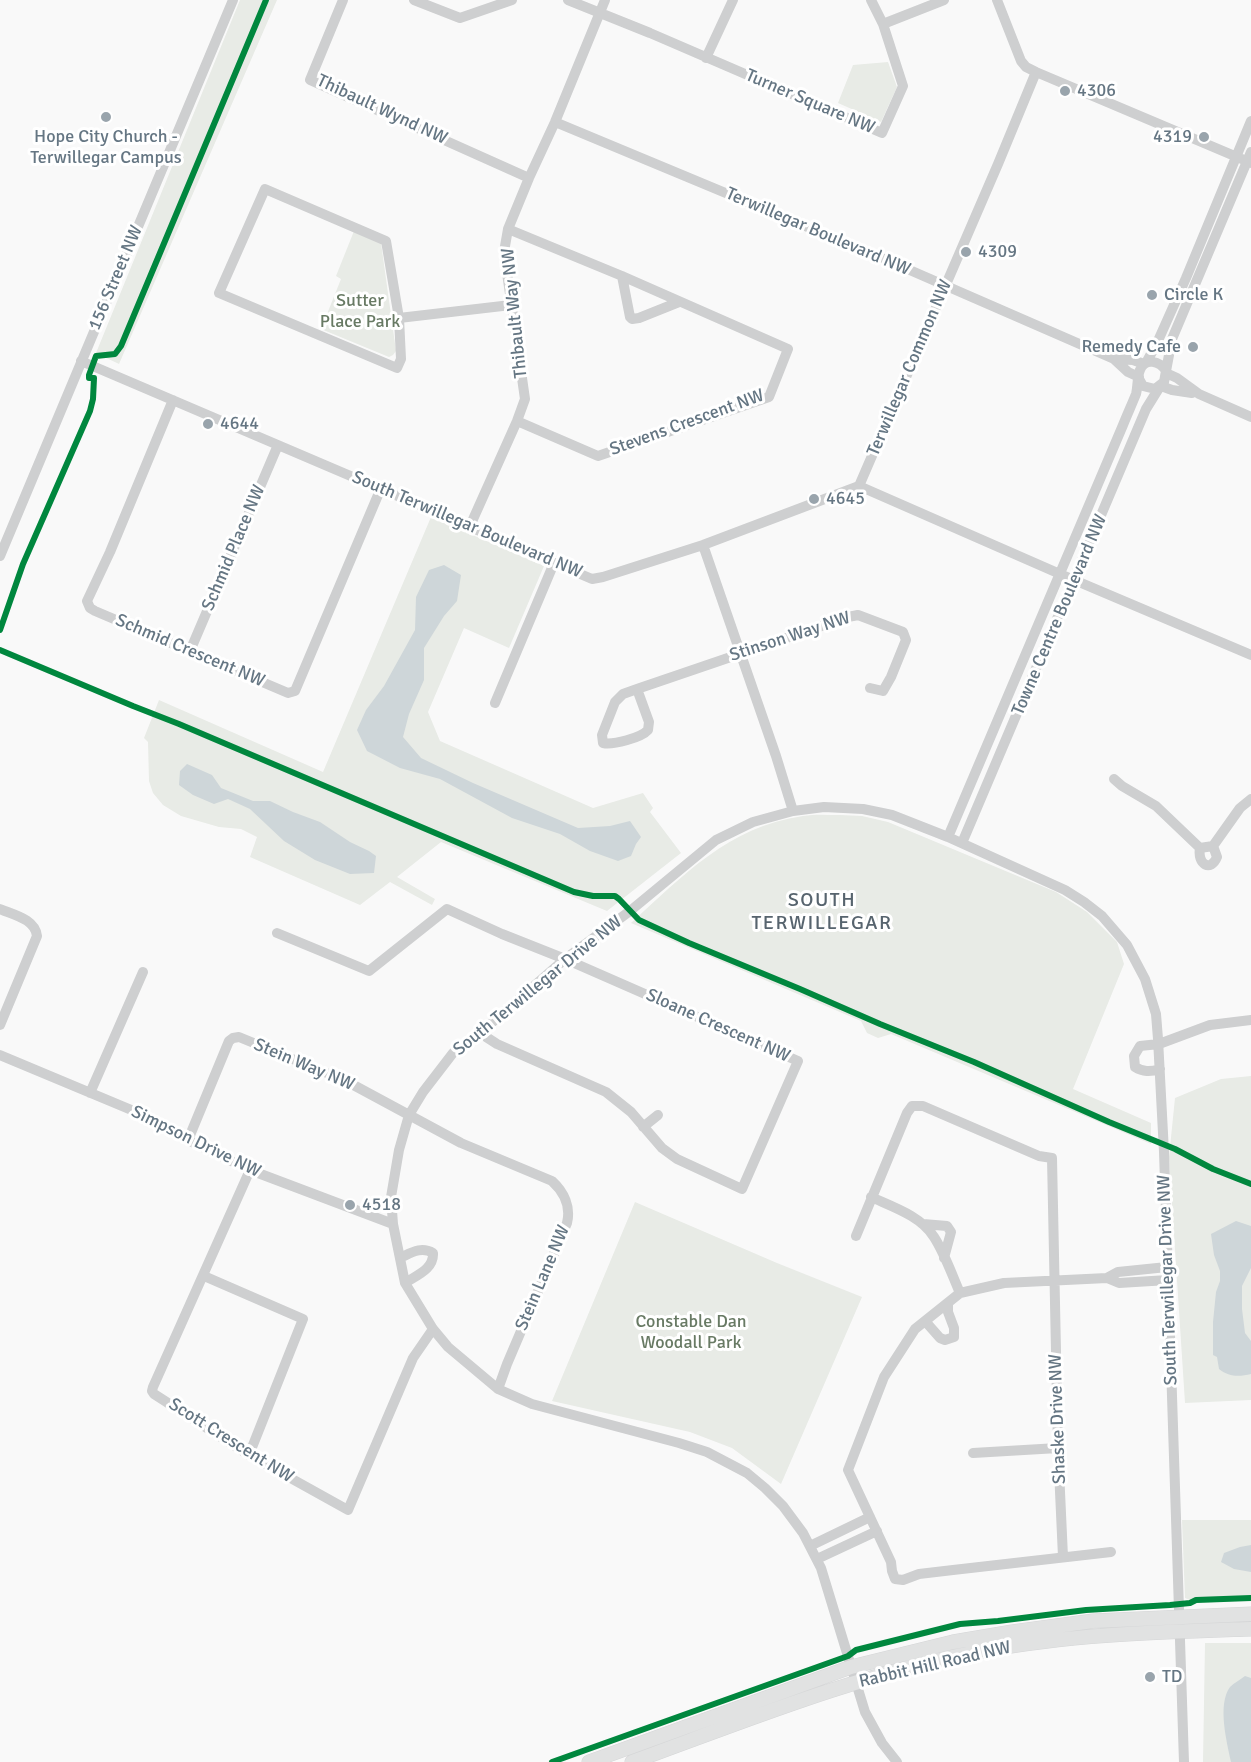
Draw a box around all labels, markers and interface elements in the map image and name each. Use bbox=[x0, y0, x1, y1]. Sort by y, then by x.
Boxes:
street label: Turner Square NW bbox=[742, 65, 878, 139]
street label: Thibault Wynd NW bbox=[313, 70, 451, 150]
place label: 4306 bbox=[1077, 80, 1116, 102]
marker: 4306 bbox=[1058, 84, 1072, 98]
marker: Hope City Church - Terwillegar Campus bbox=[99, 110, 113, 124]
place label: Hope City Church - Terwillegar Campus bbox=[30, 126, 182, 168]
place label: 4319 bbox=[1153, 126, 1192, 148]
marker: 4319 bbox=[1197, 130, 1211, 144]
street label: Terwillegar Boulevard NW bbox=[722, 183, 914, 281]
street label: 156 Street NW bbox=[84, 222, 148, 334]
place label: 4309 bbox=[978, 241, 1017, 263]
marker: 4309 bbox=[959, 245, 973, 259]
street label: Thibault Way NW bbox=[497, 247, 533, 379]
street label: Terwillegar Common NW bbox=[863, 277, 957, 459]
place label: Circle K bbox=[1164, 284, 1223, 306]
marker: Circle K bbox=[1145, 288, 1159, 302]
park label: Sutter Place Park bbox=[320, 290, 400, 332]
place label: Remedy Cafe bbox=[1081, 336, 1181, 358]
marker: Remedy Cafe bbox=[1186, 340, 1200, 354]
street label: Stevens Crescent NW bbox=[607, 385, 767, 461]
place label: 4644 bbox=[220, 413, 259, 435]
marker: 4644 bbox=[201, 417, 215, 431]
street label: South Terwillegar Boulevard NW bbox=[349, 467, 585, 583]
street label: Schmid Place NW bbox=[198, 482, 270, 614]
place label: 4645 bbox=[826, 488, 865, 510]
marker: 4645 bbox=[807, 492, 821, 506]
street label: Towne Centre Boulevard NW bbox=[1008, 511, 1112, 719]
street label: Stinson Way NW bbox=[727, 607, 853, 667]
street label: Schmid Crescent NW bbox=[112, 610, 268, 692]
district label: SOUTH TERWILLEGAR bbox=[751, 889, 893, 936]
street label: South Terwillegar Drive NW bbox=[449, 911, 627, 1061]
street label: Sloane Crescent NW bbox=[643, 985, 793, 1067]
street label: Stein Way NW bbox=[250, 1034, 358, 1096]
street label: Simpson Drive NW bbox=[128, 1101, 264, 1183]
street label: South Terwillegar Drive NW bbox=[1154, 1174, 1182, 1386]
place label: 4518 bbox=[362, 1194, 401, 1216]
marker: 4518 bbox=[343, 1198, 357, 1212]
street label: Stein Lane NW bbox=[511, 1222, 575, 1334]
park label: Constable Dan Woodall Park bbox=[635, 1311, 747, 1354]
street label: Shaske Drive NW bbox=[1045, 1354, 1071, 1484]
street label: Scott Crescent NW bbox=[165, 1394, 297, 1488]
street label: Rabbit Hill Road NW bbox=[857, 1637, 1013, 1693]
place label: TD bbox=[1162, 1666, 1183, 1688]
marker: TD bbox=[1143, 1670, 1157, 1684]

